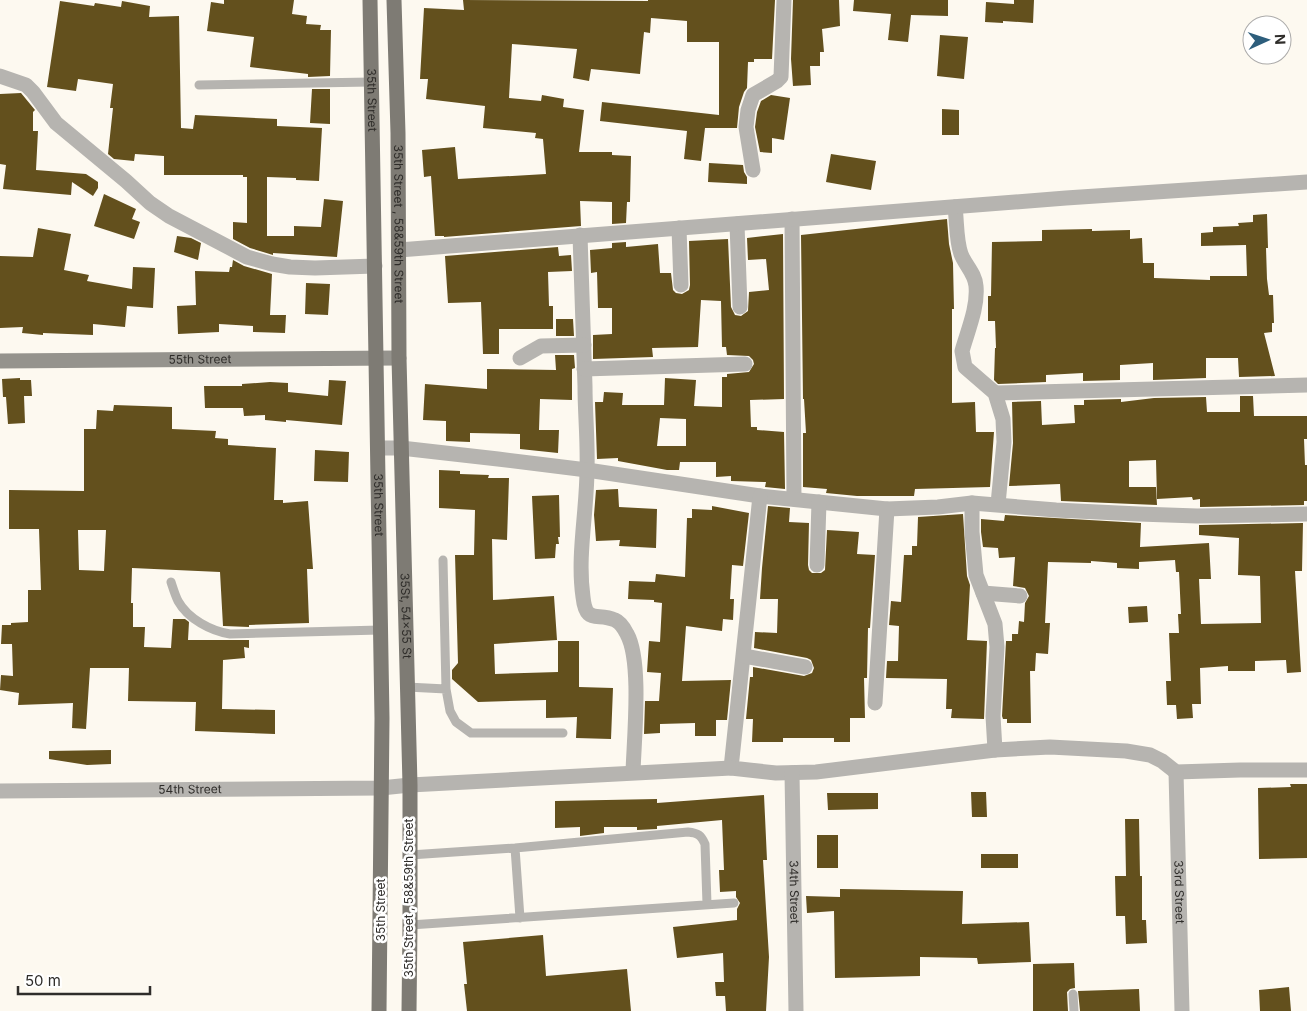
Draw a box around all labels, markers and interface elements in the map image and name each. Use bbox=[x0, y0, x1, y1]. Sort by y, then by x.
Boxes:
north arrow bbox=[1242, 15, 1292, 65]
text: N bbox=[1272, 34, 1289, 45]
street label: 35th Street bbox=[364, 68, 380, 132]
street label: 35th Street , 58&59th Street bbox=[391, 144, 407, 304]
street label: 55th Street bbox=[168, 351, 232, 367]
street label: 35th Street bbox=[371, 473, 387, 537]
street label: 35St, 54x55 St bbox=[398, 573, 415, 659]
street label: 54th Street bbox=[158, 781, 222, 797]
street label: 35th Street , 58&59th Street bbox=[401, 819, 416, 977]
street label: 34th Street bbox=[786, 860, 803, 924]
street label: 33rd Street bbox=[1171, 860, 1188, 924]
street label: 35th Street bbox=[373, 878, 388, 941]
scale bar bbox=[18, 964, 150, 996]
text: 50 m bbox=[25, 971, 61, 990]

